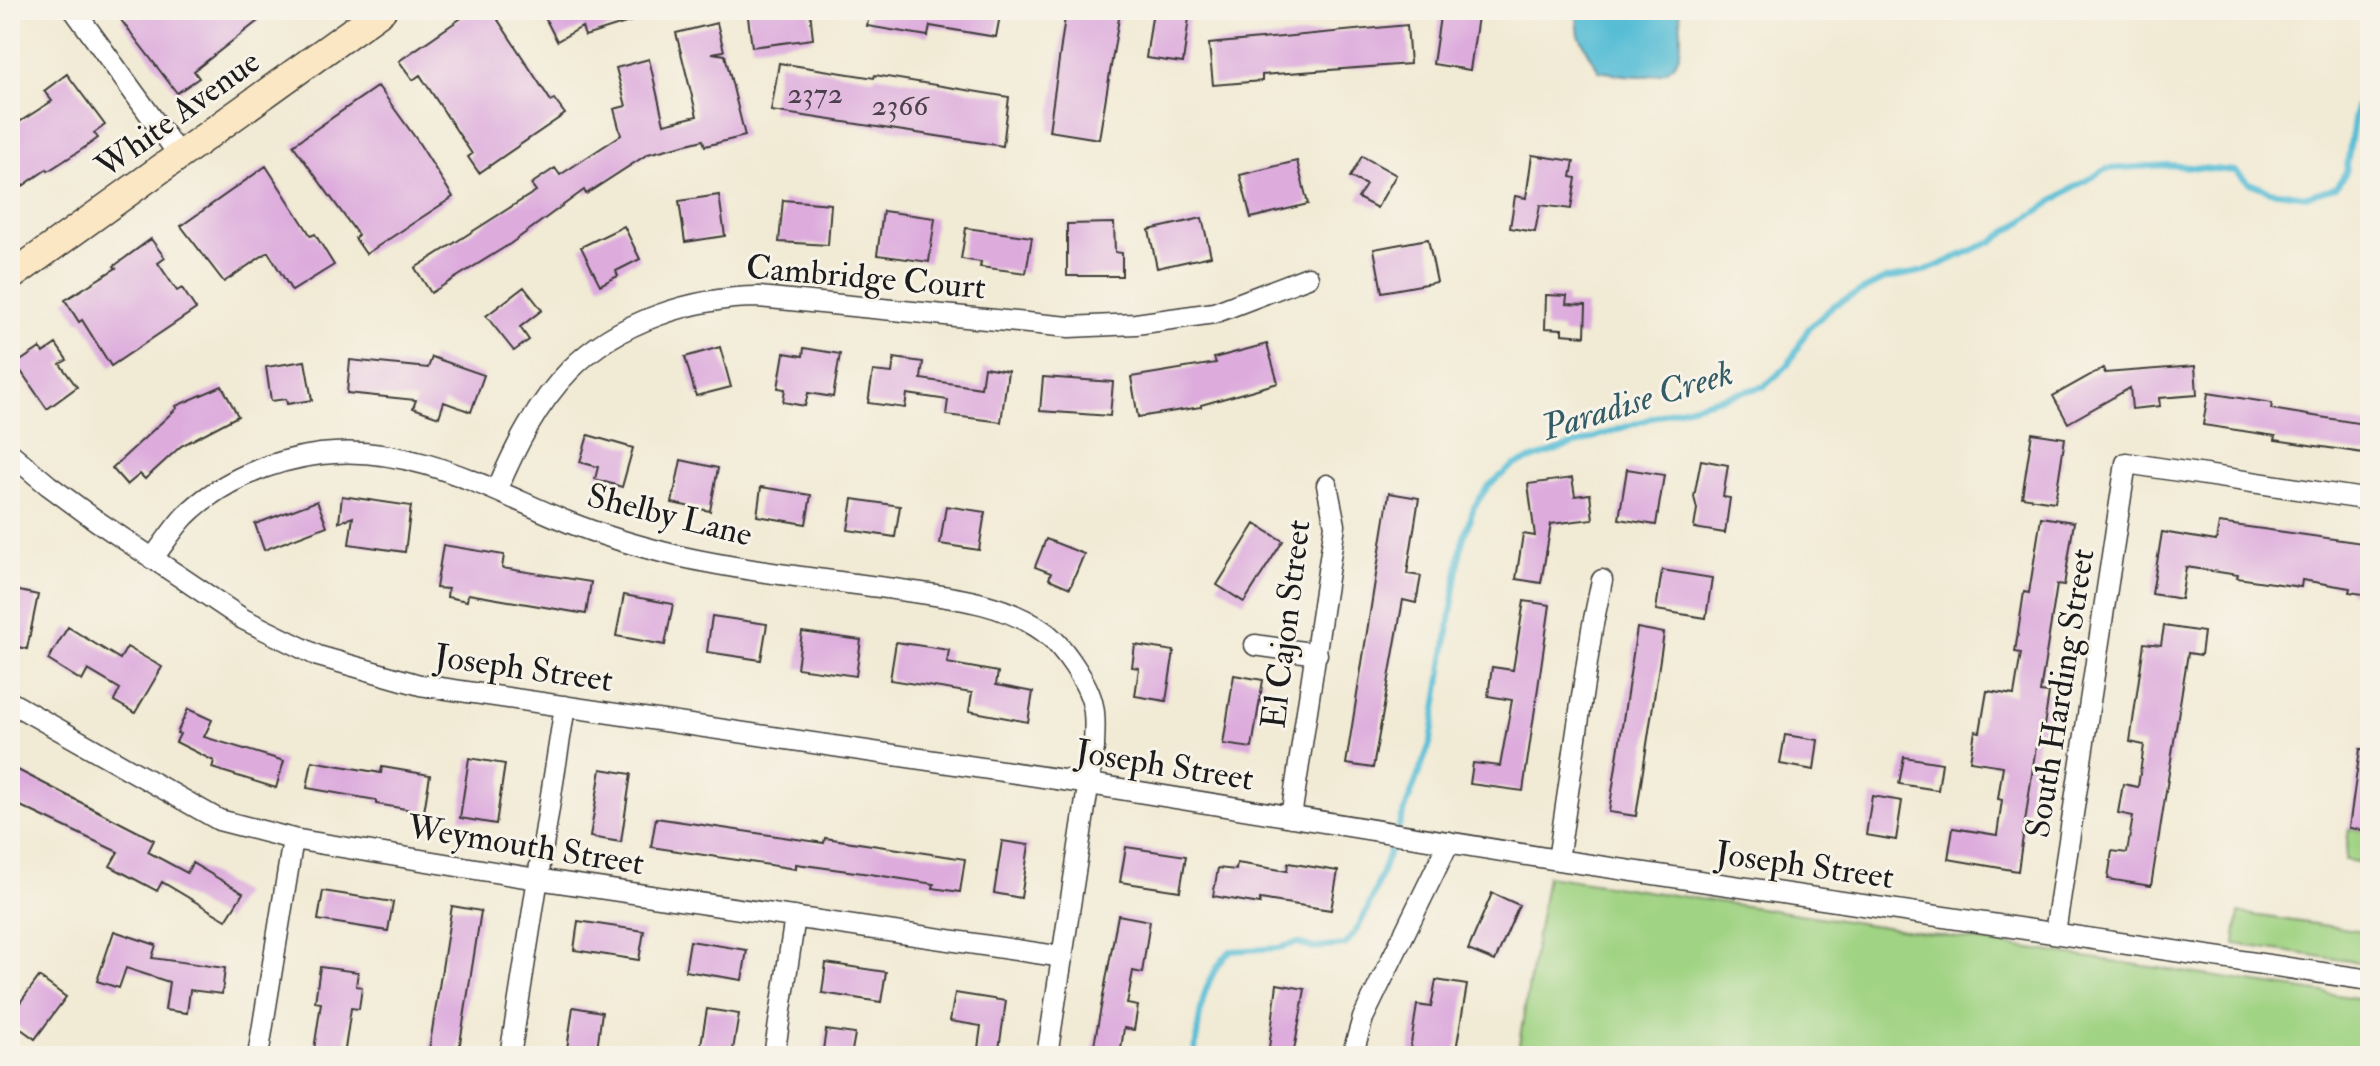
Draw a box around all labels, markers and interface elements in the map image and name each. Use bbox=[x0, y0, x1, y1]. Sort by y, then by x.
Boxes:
street label: White Avenue bbox=[87, 40, 268, 189]
house number: 2372 bbox=[787, 75, 843, 112]
house number: 2366 bbox=[872, 87, 930, 124]
street label: Cambridge Court bbox=[744, 246, 988, 309]
water label: Paradise Creek bbox=[1535, 350, 1739, 451]
street label: Shelby Lane bbox=[583, 474, 757, 557]
street label: El Cajon Street bbox=[1252, 517, 1321, 731]
street label: South Harding Street bbox=[2016, 546, 2105, 841]
street label: Joseph Street bbox=[431, 635, 616, 702]
street label: Joseph Street bbox=[1072, 730, 1257, 801]
street label: Weymouth Street bbox=[404, 805, 647, 885]
street label: Joseph Street bbox=[1712, 832, 1897, 899]

